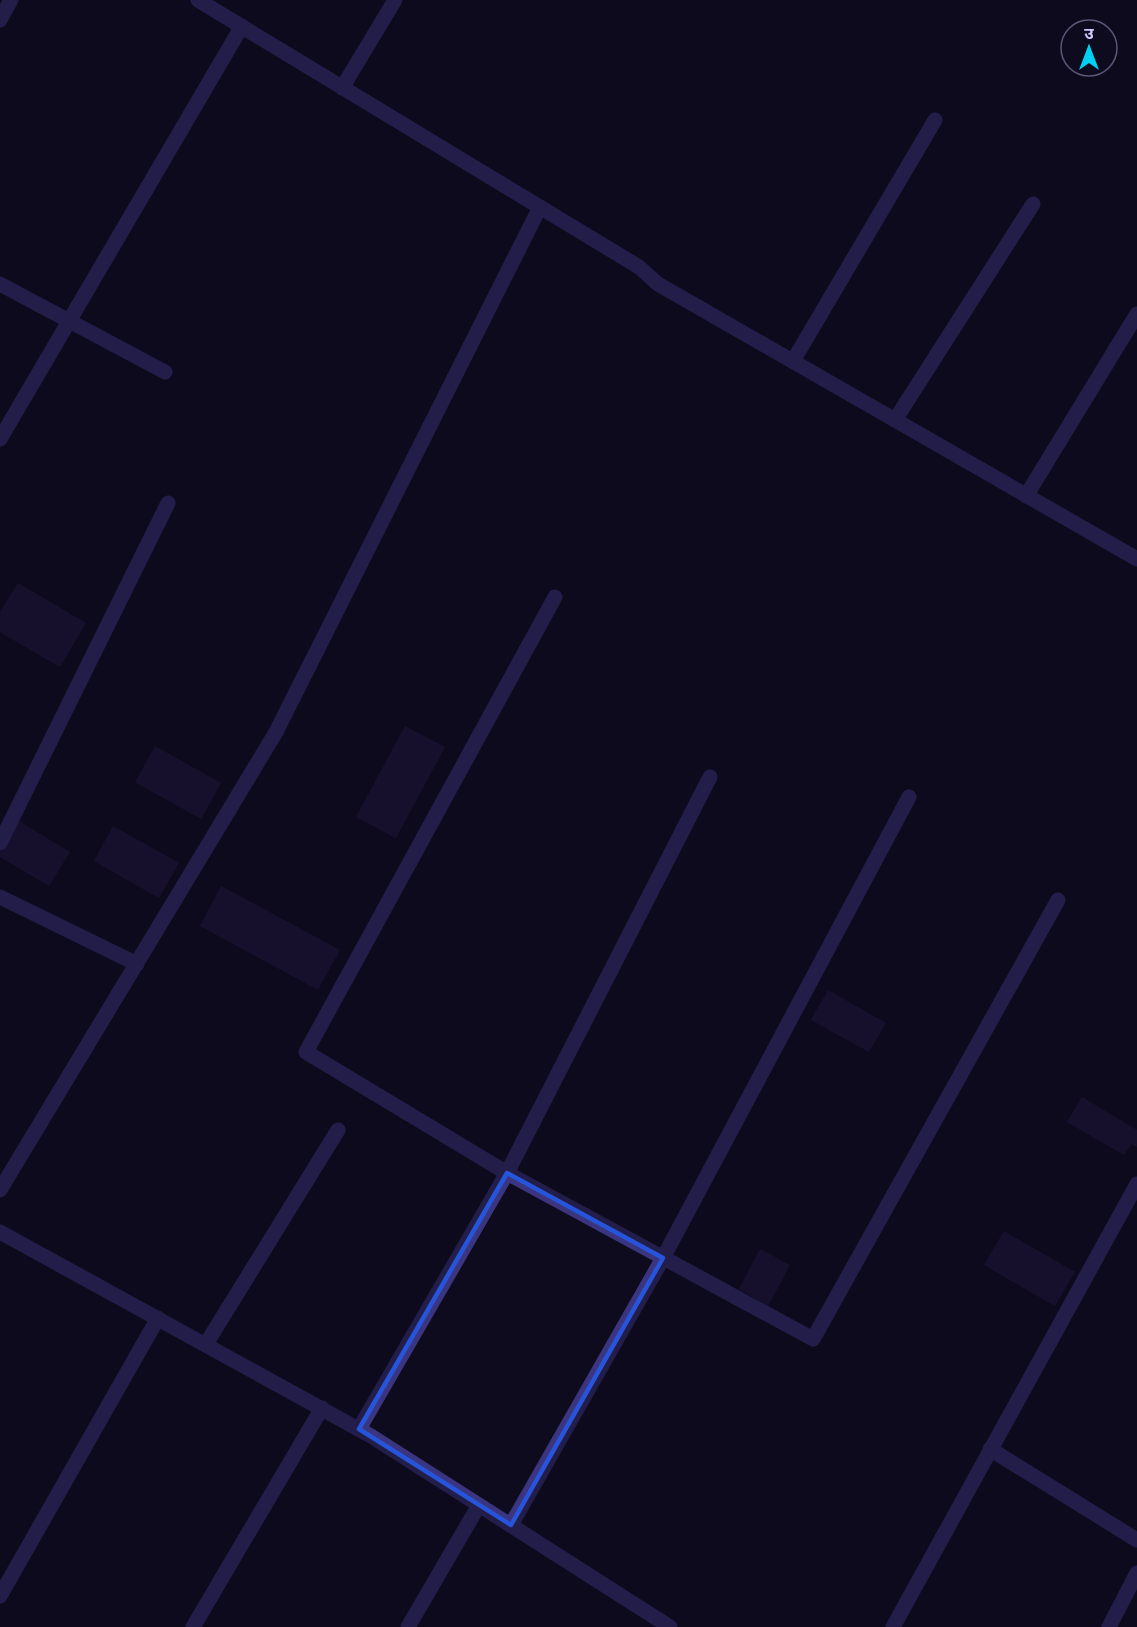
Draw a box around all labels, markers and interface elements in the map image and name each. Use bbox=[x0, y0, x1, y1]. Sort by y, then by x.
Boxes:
north arrow bbox=[1059, 18, 1119, 78]
text: उ bbox=[1084, 23, 1094, 42]

